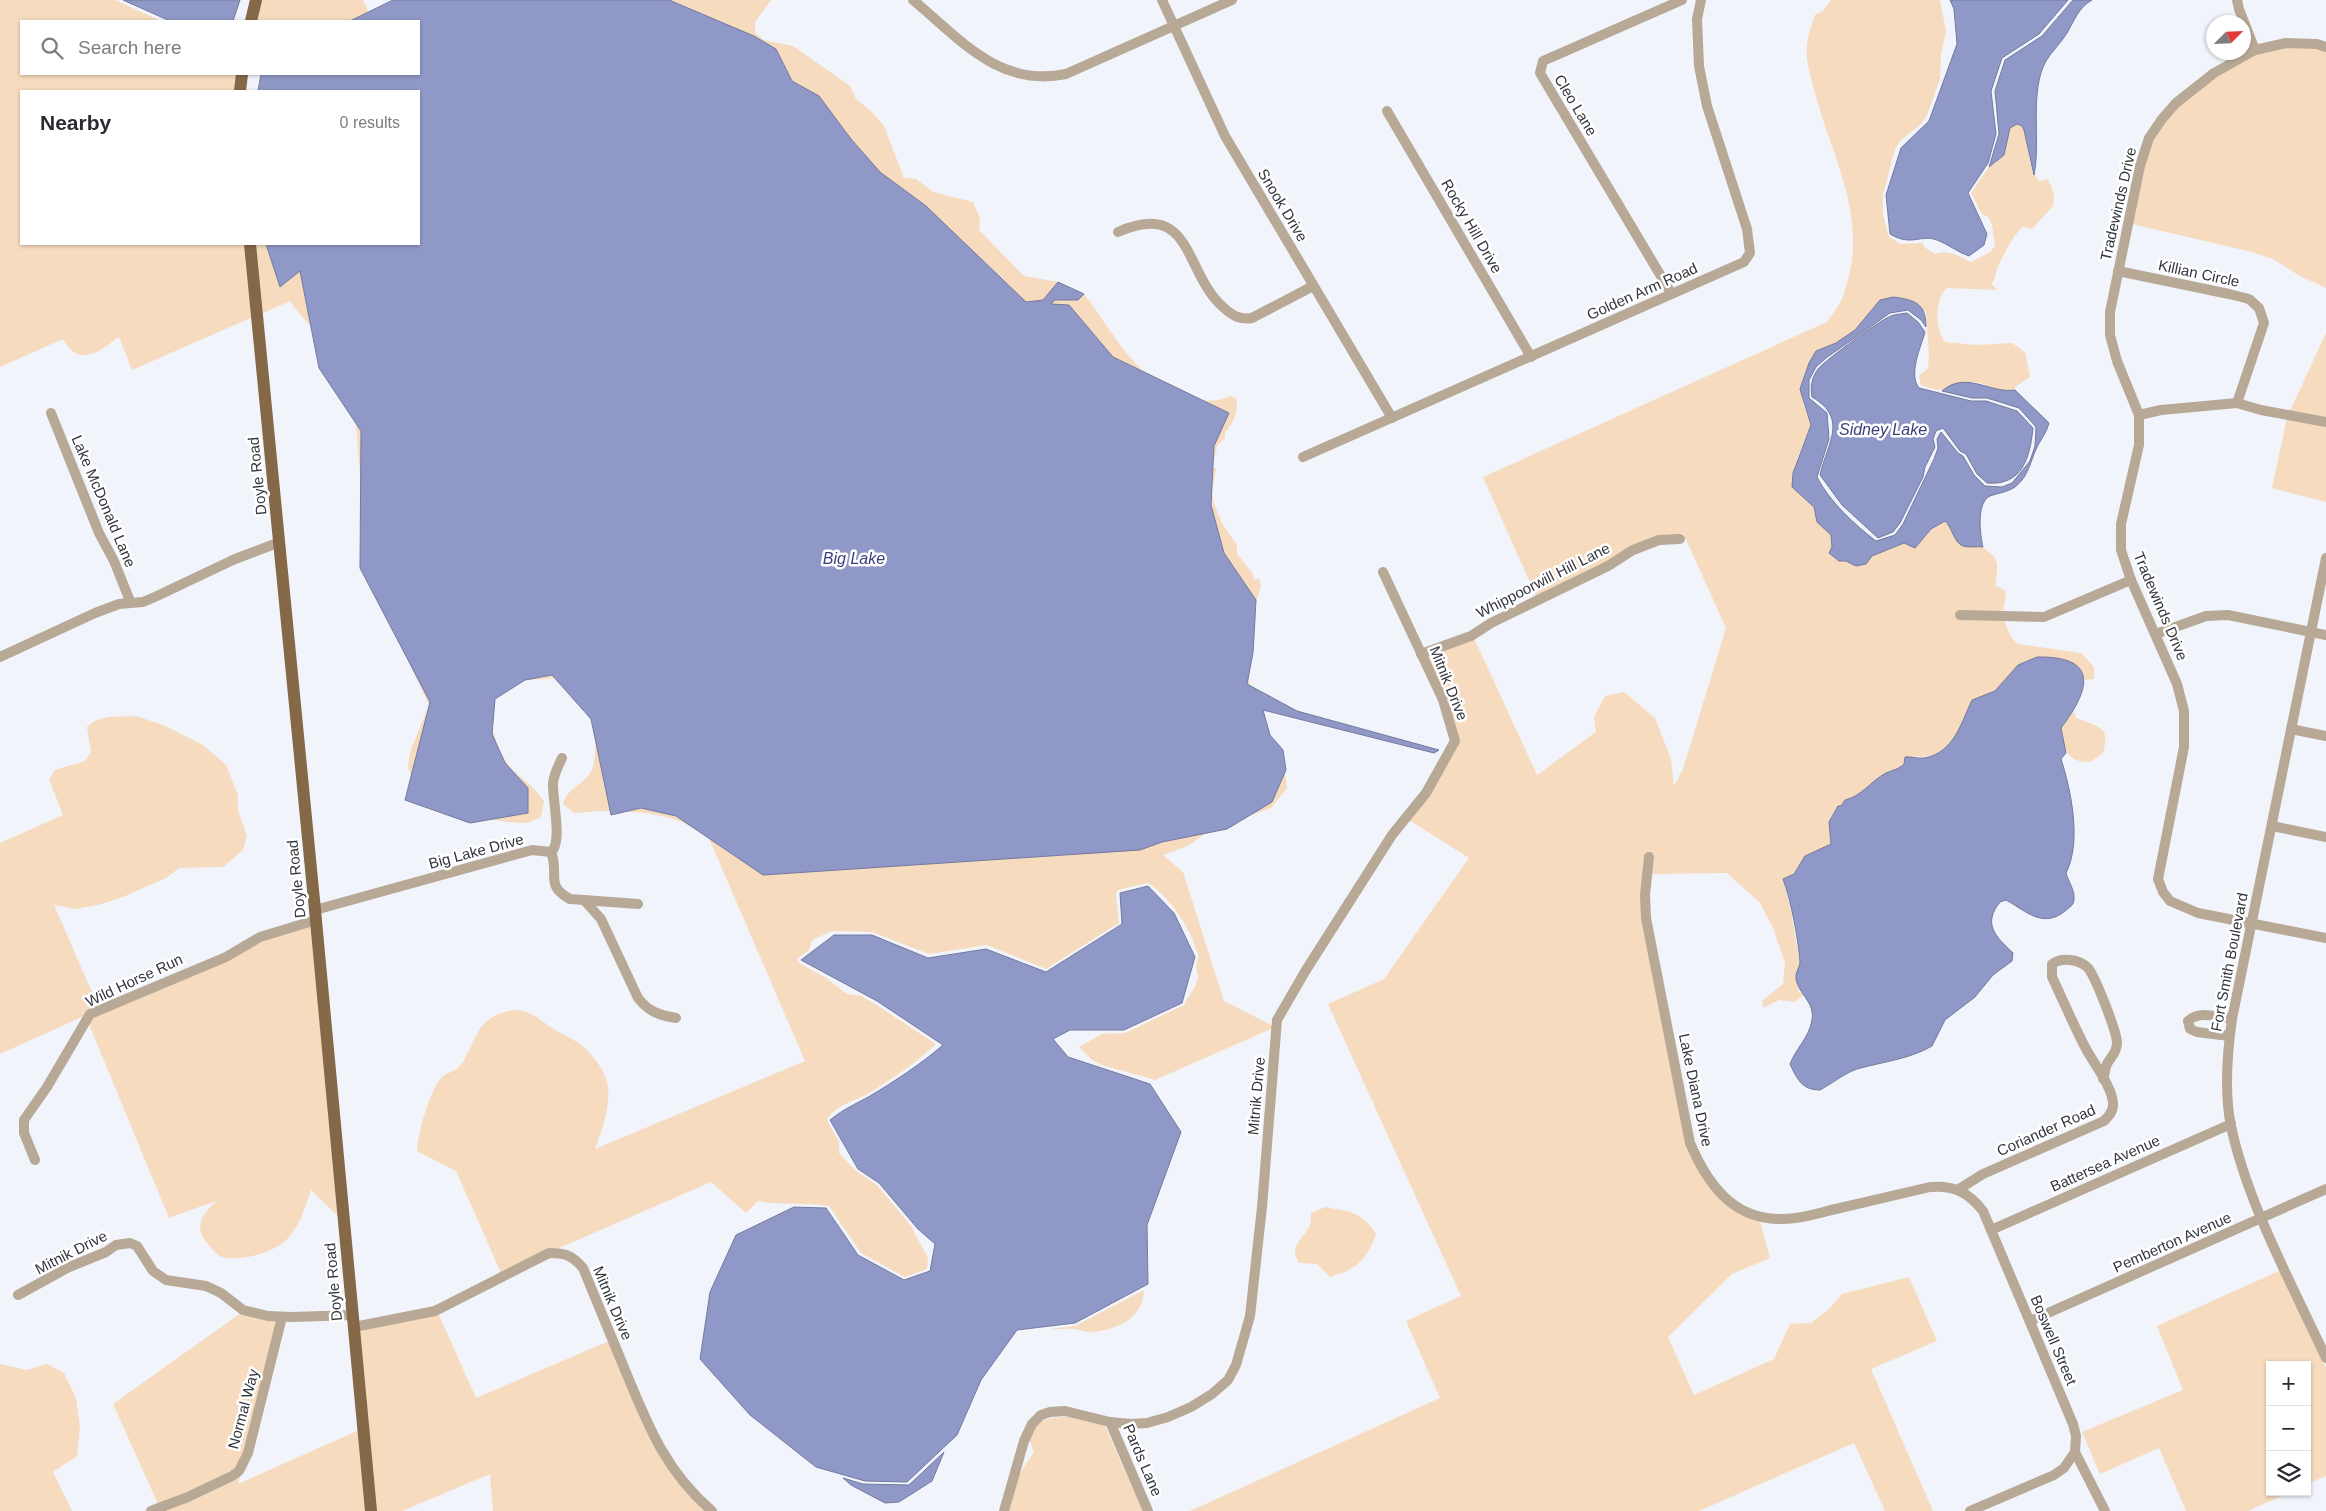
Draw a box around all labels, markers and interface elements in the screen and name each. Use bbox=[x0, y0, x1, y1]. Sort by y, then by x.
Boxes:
north arrow bbox=[2206, 15, 2251, 60]
search box bbox=[20, 20, 420, 75]
icon: search bbox=[38, 34, 66, 62]
text: Search here bbox=[78, 37, 182, 58]
street label: Cleo Lane bbox=[1551, 71, 1601, 139]
text: Nearby bbox=[40, 111, 111, 134]
text: 0 results bbox=[340, 114, 400, 131]
street label: Tradewinds Drive bbox=[2097, 145, 2139, 263]
street label: Snook Drive bbox=[1255, 166, 1311, 244]
street label: Rocky Hill Drive bbox=[1438, 176, 1506, 276]
street label: Killian Circle bbox=[2157, 256, 2241, 290]
street label: Golden Arm Road bbox=[1584, 259, 1700, 323]
water label: Sidney Lake bbox=[1839, 421, 1927, 438]
street label: Lake McDonald Lane bbox=[68, 432, 140, 570]
street label: Doyle Road bbox=[244, 436, 270, 516]
street label: Whippoorwill Hill Lane bbox=[1473, 539, 1613, 621]
street label: Tradewinds Drive bbox=[2130, 549, 2192, 663]
water label: Big Lake bbox=[823, 550, 885, 567]
street label: Mitnik Drive bbox=[1426, 643, 1472, 723]
street label: Big Lake Drive bbox=[427, 830, 525, 872]
street label: Doyle Road bbox=[283, 839, 309, 919]
street label: Fort Smith Boulevard bbox=[2207, 891, 2251, 1033]
street label: Wild Horse Run bbox=[83, 950, 185, 1010]
street label: Lake Diana Drive bbox=[1676, 1032, 1716, 1148]
street label: Mitnik Drive bbox=[1244, 1056, 1268, 1136]
street label: Coriander Road bbox=[1994, 1101, 2098, 1159]
street label: Battersea Avenue bbox=[2048, 1131, 2162, 1195]
street label: Pemberton Avenue bbox=[2110, 1208, 2234, 1276]
street label: Mitnik Drive bbox=[32, 1227, 110, 1277]
street label: Doyle Road bbox=[321, 1242, 345, 1322]
street label: Mitnik Drive bbox=[590, 1264, 636, 1342]
street label: Boswell Street bbox=[2027, 1293, 2081, 1388]
map controls bbox=[2266, 1361, 2311, 1496]
button: + bbox=[2266, 1361, 2311, 1406]
street label: Normal Way bbox=[224, 1367, 262, 1451]
button: − bbox=[2266, 1406, 2311, 1451]
street label: Pards Lane bbox=[1120, 1421, 1166, 1499]
button: layers bbox=[2266, 1451, 2311, 1496]

